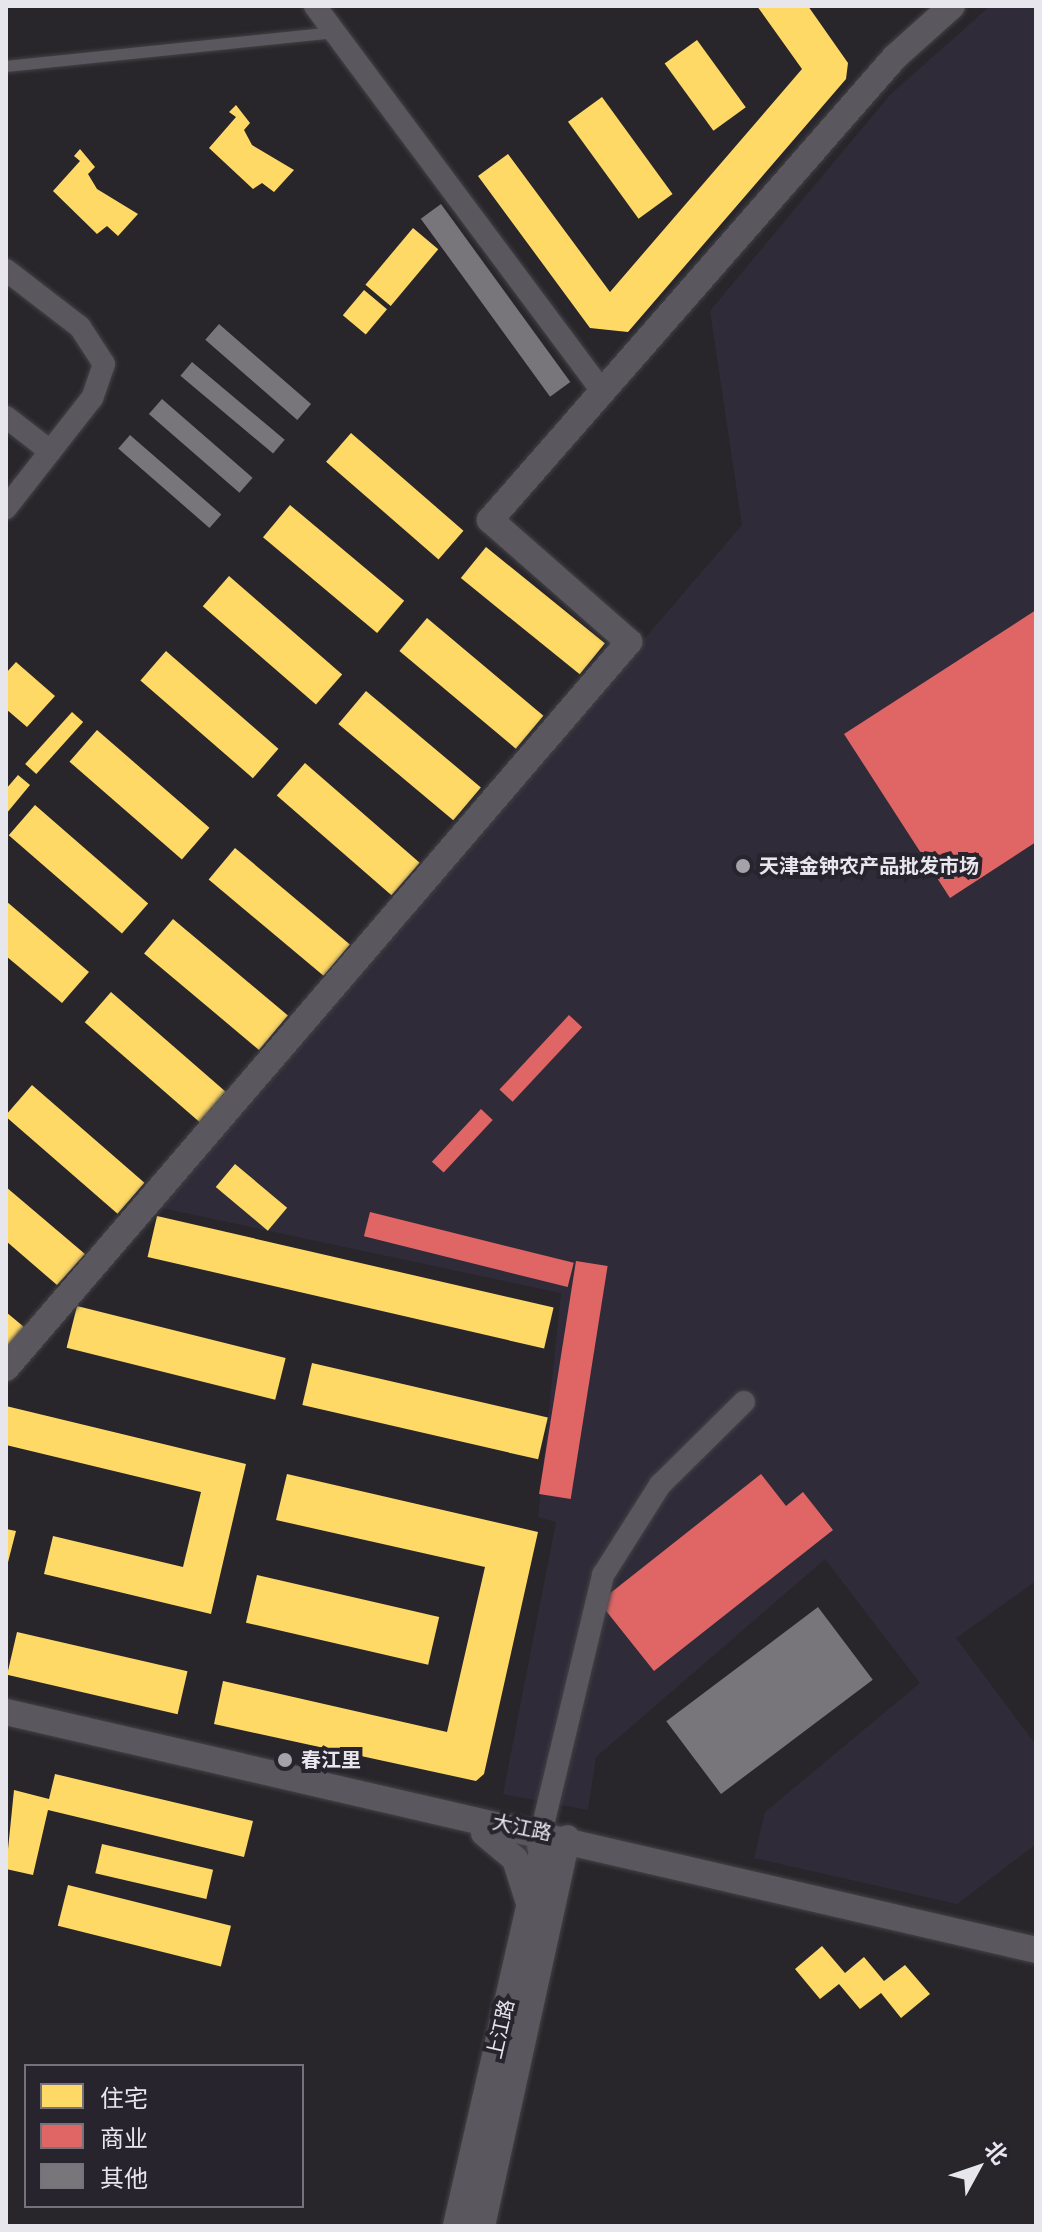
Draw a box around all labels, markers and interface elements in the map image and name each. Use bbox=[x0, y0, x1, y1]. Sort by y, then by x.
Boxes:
place label: 天津金钟农产品批发市场 bbox=[759, 854, 979, 878]
marker: 天津金钟农产品批发市场 bbox=[734, 857, 752, 875]
place label: 春江里 bbox=[301, 1748, 361, 1772]
marker: 春江里 bbox=[276, 1751, 294, 1769]
street label: 大江路 bbox=[490, 1810, 554, 1846]
street label: 上江路 bbox=[483, 1997, 519, 2061]
legend bbox=[24, 2064, 304, 2208]
text: 住宅 bbox=[100, 2084, 148, 2112]
text: 商业 bbox=[100, 2124, 148, 2152]
north arrow bbox=[938, 2128, 1018, 2208]
text: 北 bbox=[979, 2136, 1013, 2169]
text: 其他 bbox=[100, 2164, 148, 2192]

